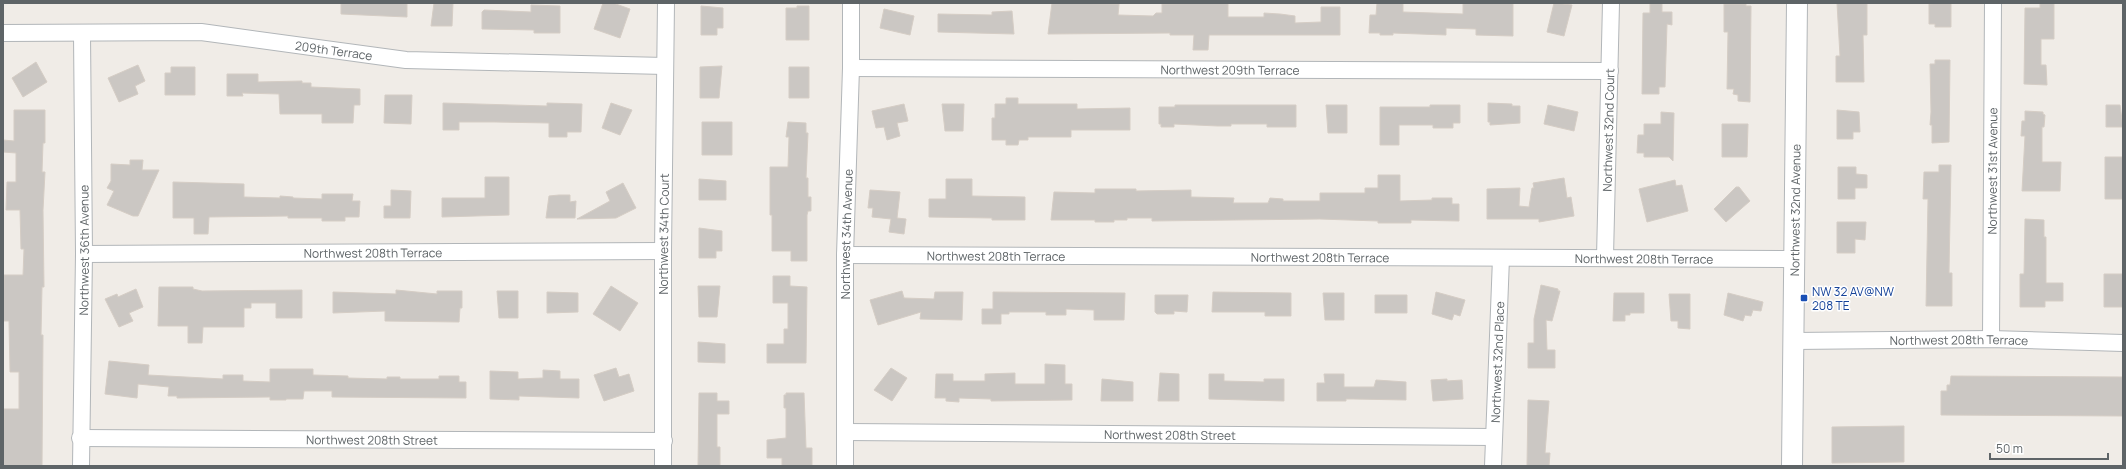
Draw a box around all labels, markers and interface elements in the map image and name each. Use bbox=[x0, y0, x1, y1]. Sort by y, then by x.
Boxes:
street label: 209th Terrace bbox=[294, 36, 373, 64]
street label: Northwest 209th Terrace bbox=[1161, 61, 1299, 78]
street label: Northwest 32nd Court bbox=[1598, 68, 1618, 192]
street label: Northwest 31st Avenue bbox=[1983, 107, 2001, 235]
street label: Northwest 32nd Avenue bbox=[1786, 144, 1804, 276]
street label: Northwest 34th Avenue bbox=[837, 169, 856, 299]
street label: Northwest 34th Court bbox=[654, 173, 672, 295]
street label: Northwest 36th Avenue bbox=[75, 185, 93, 315]
street label: Northwest 208th Terrace bbox=[304, 244, 442, 261]
street label: Northwest 208th Terrace bbox=[927, 247, 1065, 264]
street label: Northwest 208th Terrace bbox=[1251, 248, 1389, 266]
street label: Northwest 208th Terrace bbox=[1575, 250, 1713, 267]
place label: NW 32 AV@NW 208 TE bbox=[1812, 283, 1895, 314]
marker: NW 32 AV@NW 208 TE bbox=[1799, 293, 1809, 303]
street label: Northwest 32nd Place bbox=[1486, 301, 1508, 423]
street label: Northwest 208th Terrace bbox=[1890, 330, 2028, 349]
street label: Northwest 208th Street bbox=[1104, 425, 1236, 444]
street label: Northwest 208th Street bbox=[306, 431, 438, 448]
scale bar bbox=[1990, 435, 2108, 461]
text: 50 m bbox=[1996, 440, 2023, 457]

